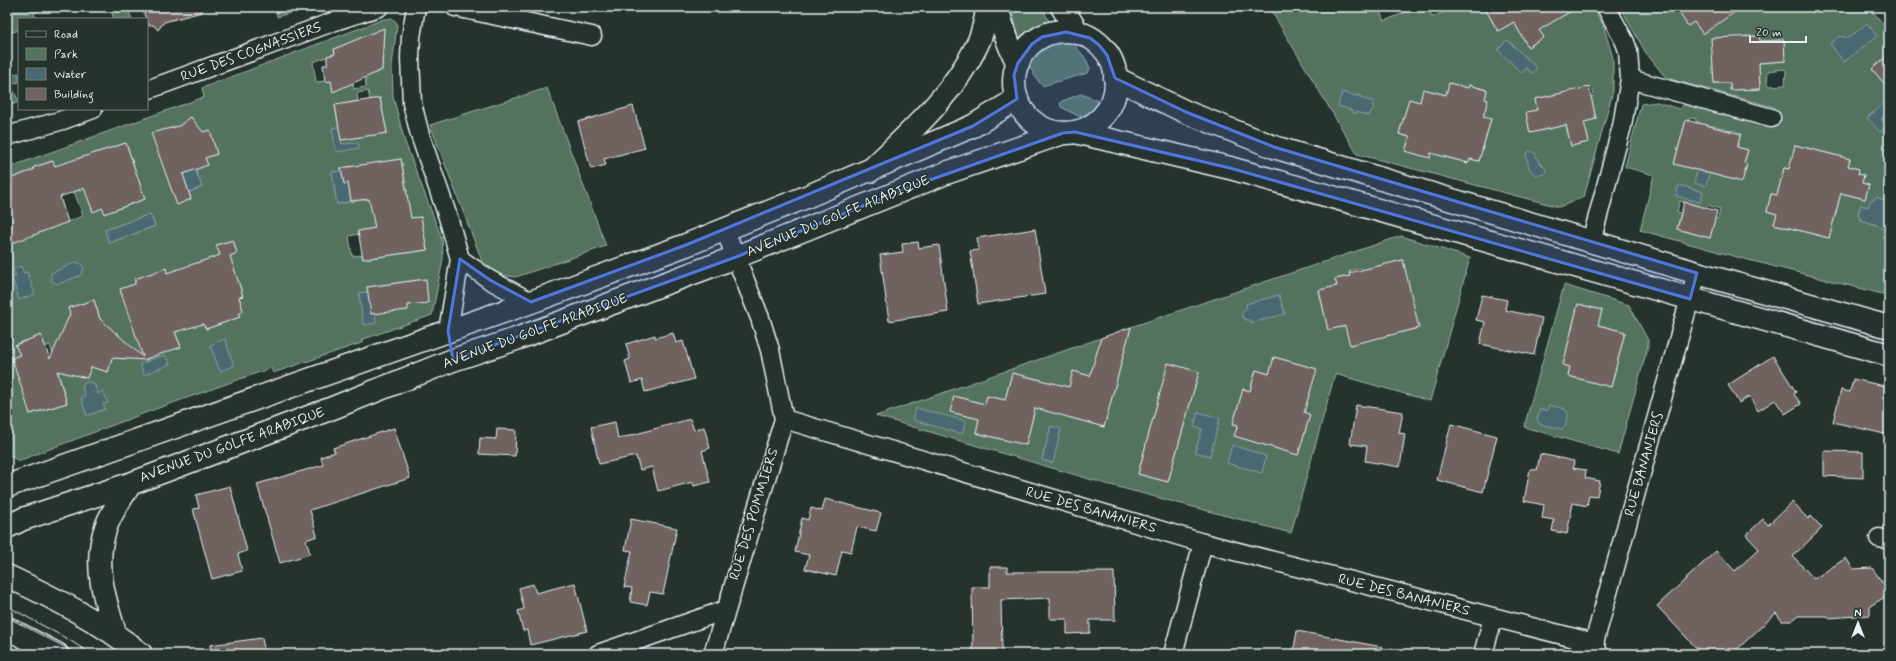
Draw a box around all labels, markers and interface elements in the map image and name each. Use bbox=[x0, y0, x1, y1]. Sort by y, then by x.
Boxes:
legend bbox=[18, 18, 148, 110]
street label: RUE DES COGNASSIERS bbox=[178, 18, 324, 86]
scale bar bbox=[1750, 18, 1806, 44]
text: 20 m bbox=[1756, 25, 1782, 41]
text: Road bbox=[54, 27, 78, 43]
text: Park bbox=[54, 47, 78, 63]
text: Water bbox=[54, 67, 86, 83]
text: Building bbox=[54, 87, 94, 104]
street label: AVENUE DU GOLFE ARABIQUE bbox=[744, 171, 932, 261]
street label: AVENUE DU GOLFE ARABIQUE bbox=[440, 289, 630, 373]
street label: AVENUE DU GOLFE ARABIQUE bbox=[137, 403, 327, 487]
street label: RUE BANANIERS bbox=[1620, 410, 1668, 518]
street label: RUE DES POMMIERS bbox=[725, 446, 783, 582]
street label: RUE DES BANANIERS bbox=[1024, 483, 1159, 537]
street label: RUE DES BANANIERS bbox=[1336, 570, 1472, 620]
north arrow bbox=[1838, 603, 1878, 643]
text: N bbox=[1854, 607, 1862, 621]

